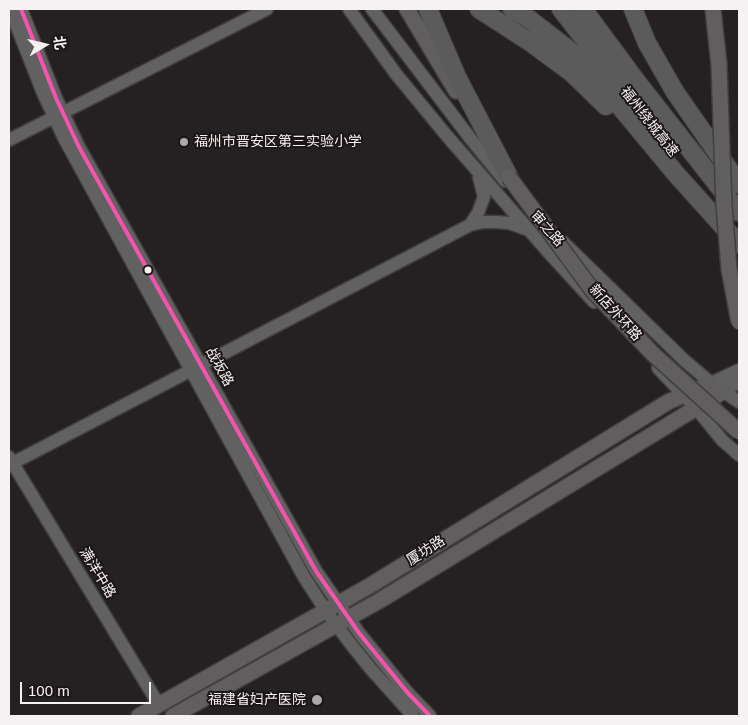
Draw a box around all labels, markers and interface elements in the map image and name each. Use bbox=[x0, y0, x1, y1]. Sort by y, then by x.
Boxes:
north arrow bbox=[20, 20, 70, 70]
text: 北 bbox=[51, 34, 69, 51]
street label: 福州绕城高速 bbox=[617, 84, 681, 160]
place label: 福州市晋安区第三实验小学 bbox=[194, 134, 362, 150]
marker: 福州市晋安区第三实验小学 bbox=[178, 136, 190, 148]
street label: 审之路 bbox=[527, 208, 567, 250]
unlabelled marker bbox=[143, 265, 153, 275]
street label: 新店外环路 bbox=[585, 281, 645, 345]
street label: 战坂路 bbox=[201, 345, 237, 389]
street label: 厦坊路 bbox=[404, 533, 448, 569]
street label: 满洋中路 bbox=[75, 545, 119, 601]
scale bar bbox=[22, 672, 154, 704]
text: 100 m bbox=[28, 682, 70, 699]
place label: 福建省妇产医院 bbox=[208, 692, 306, 708]
marker: 福建省妇产医院 bbox=[310, 693, 324, 707]

